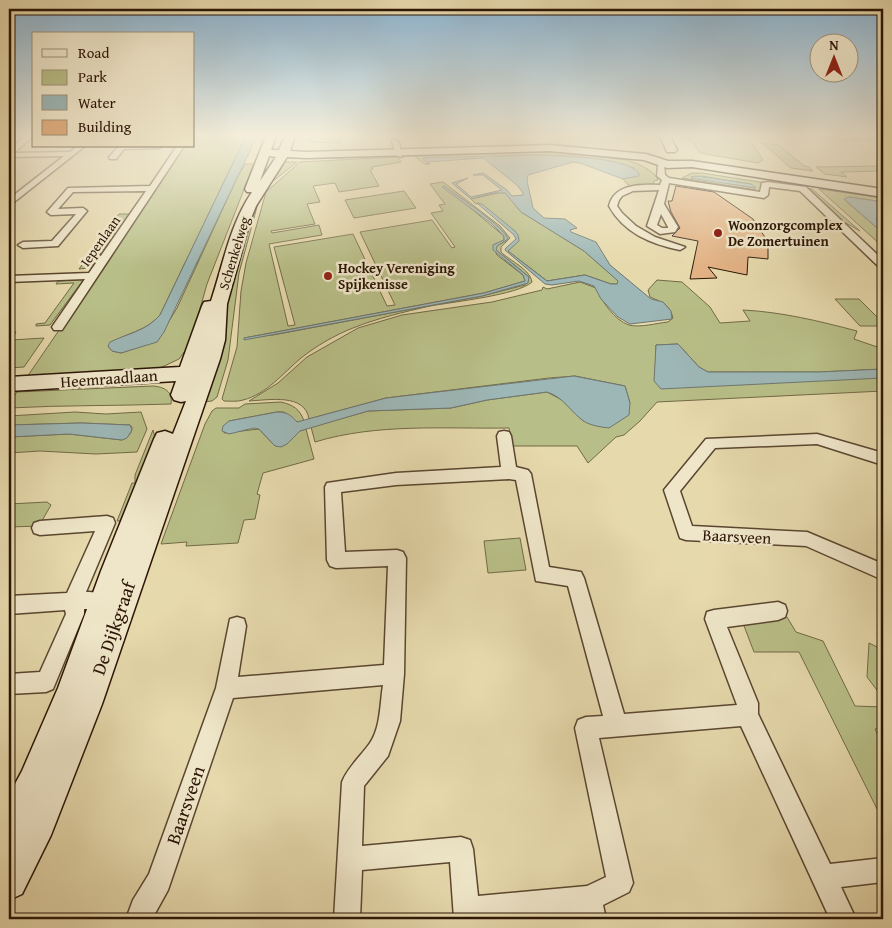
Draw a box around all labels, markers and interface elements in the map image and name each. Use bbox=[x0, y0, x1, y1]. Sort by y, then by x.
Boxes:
legend bbox=[32, 32, 195, 148]
north arrow bbox=[810, 32, 860, 82]
text: N bbox=[829, 35, 839, 55]
text: Road bbox=[78, 42, 109, 63]
text: Park bbox=[78, 66, 107, 87]
text: Water bbox=[78, 92, 116, 113]
text: Building bbox=[78, 116, 132, 137]
street label: Iepenlaan bbox=[75, 211, 125, 270]
street label: Schenkelweg bbox=[213, 214, 255, 292]
place label: Woonzorgcomplex De Zomertuinen bbox=[728, 215, 843, 251]
marker: Woonzorgcomplex De Zomertuinen bbox=[712, 227, 724, 239]
place label: Hockey Vereniging Spijkenisse bbox=[338, 258, 455, 294]
marker: Hockey Vereniging Spijkenisse bbox=[322, 270, 334, 282]
street label: Heemraadlaan bbox=[60, 363, 158, 393]
street label: Baarsveen bbox=[702, 522, 772, 550]
street label: De Dijkgraaf bbox=[84, 576, 143, 679]
street label: Baarsveen bbox=[158, 762, 212, 848]

